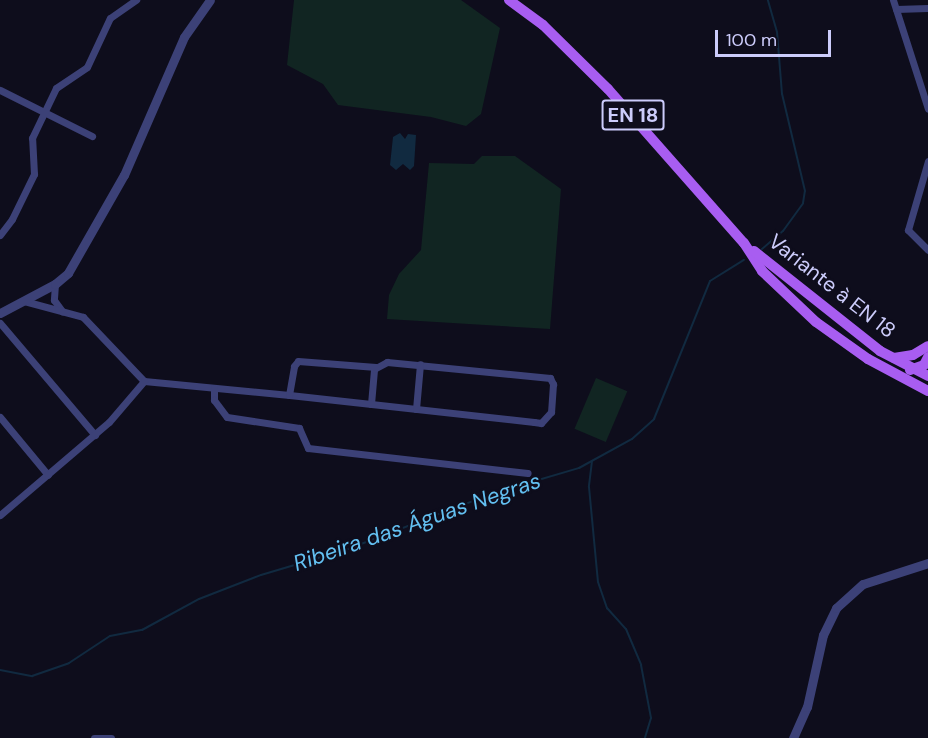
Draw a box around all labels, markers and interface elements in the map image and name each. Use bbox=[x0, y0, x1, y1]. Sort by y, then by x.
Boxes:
scale bar bbox=[718, 18, 834, 56]
text: 100 m bbox=[726, 28, 777, 52]
road number: EN 18 bbox=[602, 98, 664, 132]
street label: Variante à EN 18 bbox=[763, 229, 901, 343]
water label: Ribeira das Águas Negras bbox=[290, 467, 544, 577]

